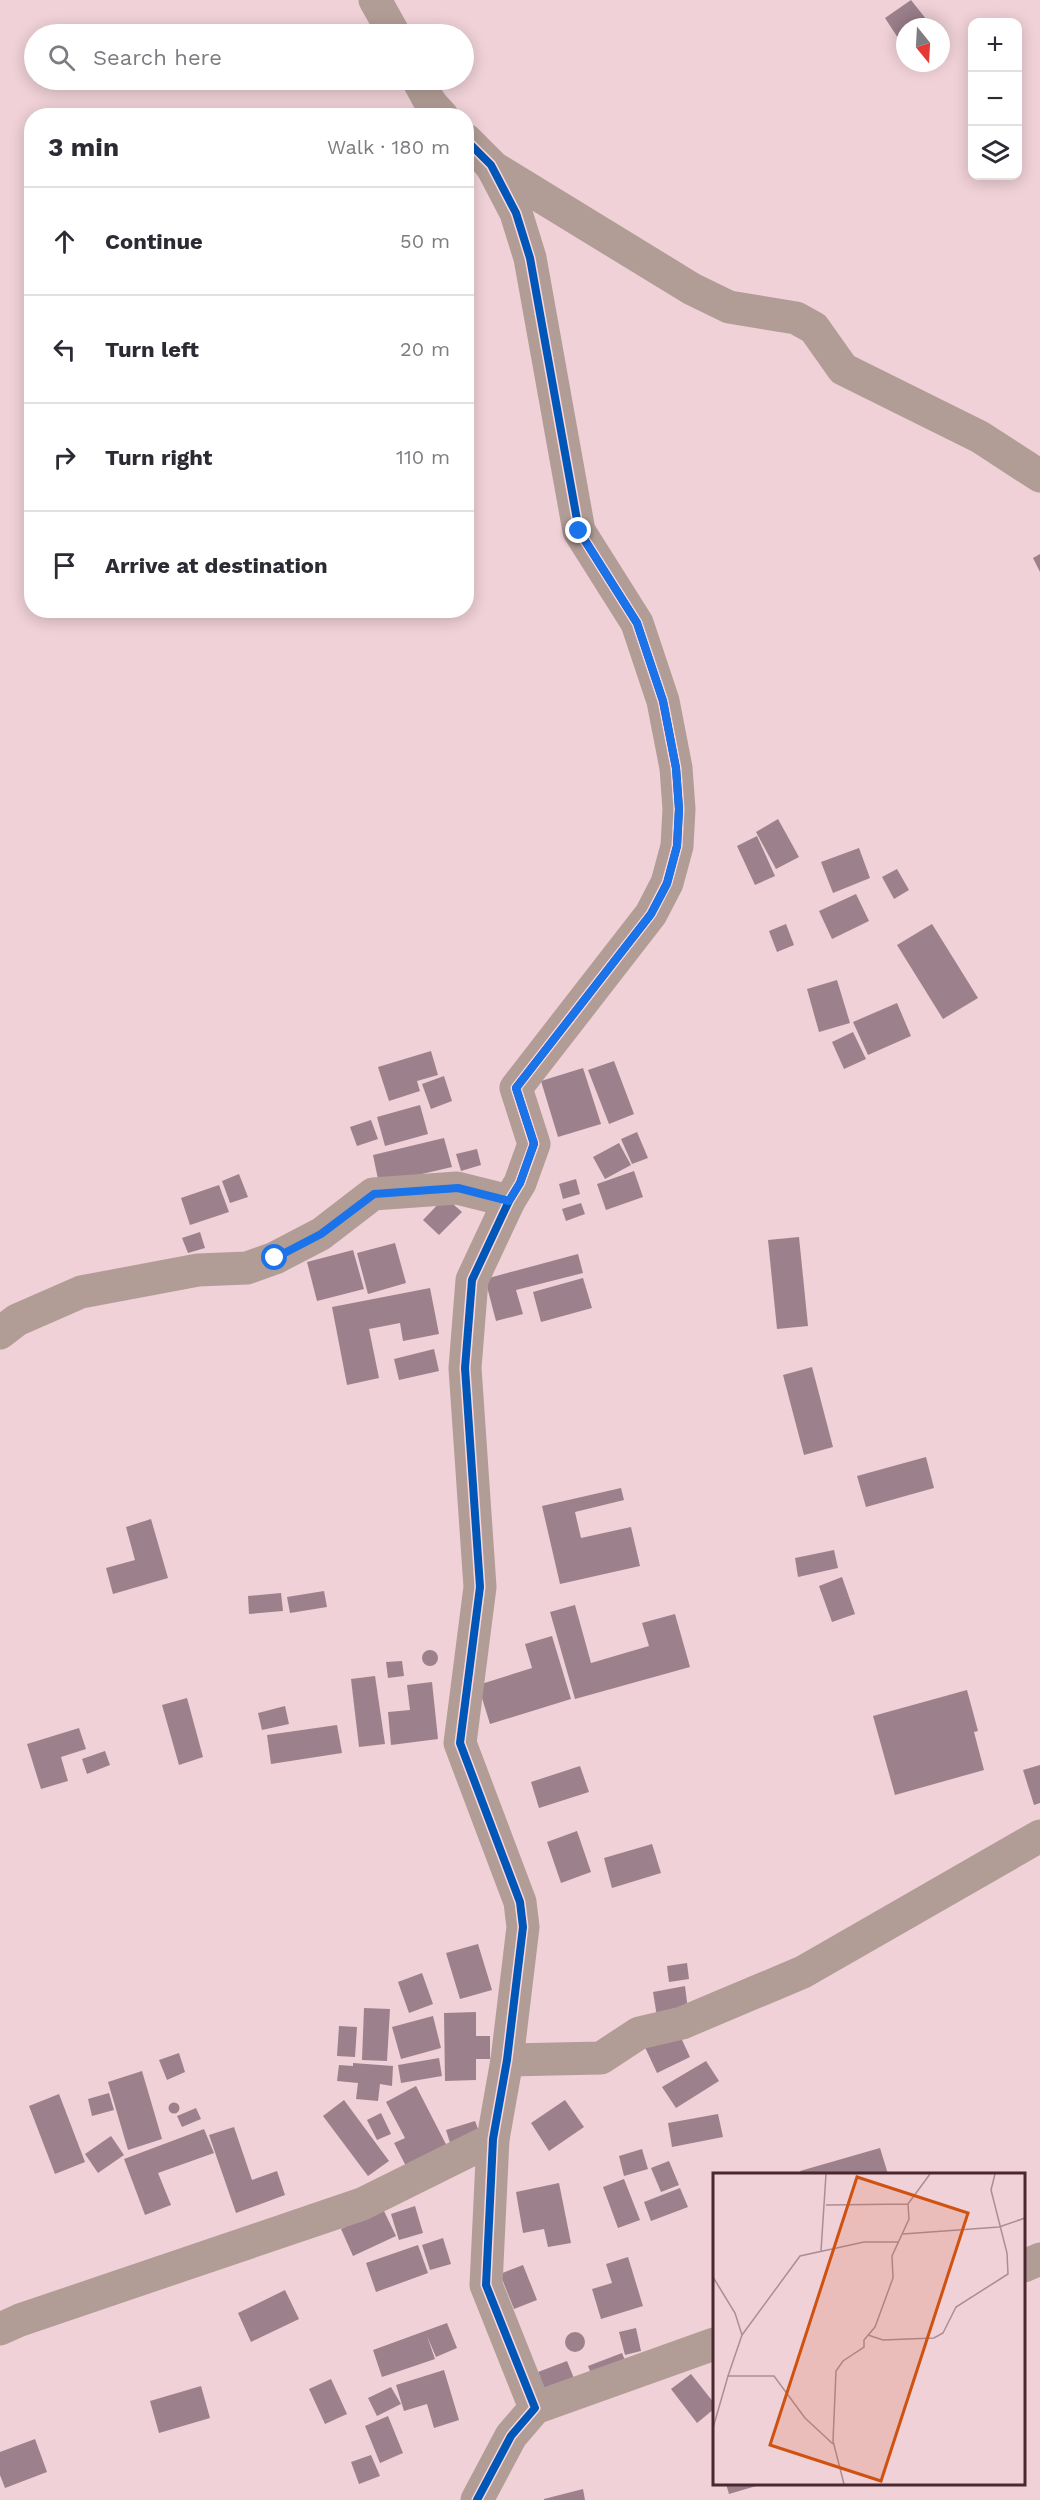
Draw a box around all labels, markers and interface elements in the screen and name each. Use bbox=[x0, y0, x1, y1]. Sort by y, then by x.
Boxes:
north arrow bbox=[896, 18, 950, 72]
map controls bbox=[968, 18, 1022, 180]
button: + bbox=[968, 18, 1022, 72]
search box bbox=[24, 24, 474, 90]
icon: search bbox=[45, 41, 78, 74]
text: Search here bbox=[93, 45, 222, 70]
button: − bbox=[968, 72, 1022, 126]
button: layers bbox=[968, 126, 1022, 180]
text: 3 min bbox=[48, 132, 119, 162]
text: Walk · 180 m bbox=[327, 135, 450, 159]
icon: ahead bbox=[48, 225, 81, 258]
text: Continue bbox=[105, 229, 203, 254]
text: 50 m bbox=[400, 229, 450, 253]
icon: left bbox=[48, 333, 81, 366]
text: Turn left bbox=[105, 337, 199, 362]
text: 20 m bbox=[400, 337, 450, 361]
icon: right bbox=[48, 441, 81, 474]
text: Turn right bbox=[105, 445, 212, 470]
text: 110 m bbox=[396, 445, 450, 469]
route end bbox=[565, 517, 591, 543]
icon: arrive bbox=[48, 549, 81, 582]
text: Arrive at destination bbox=[105, 553, 328, 578]
route start bbox=[261, 1244, 287, 1270]
inset map bbox=[713, 2173, 1025, 2485]

